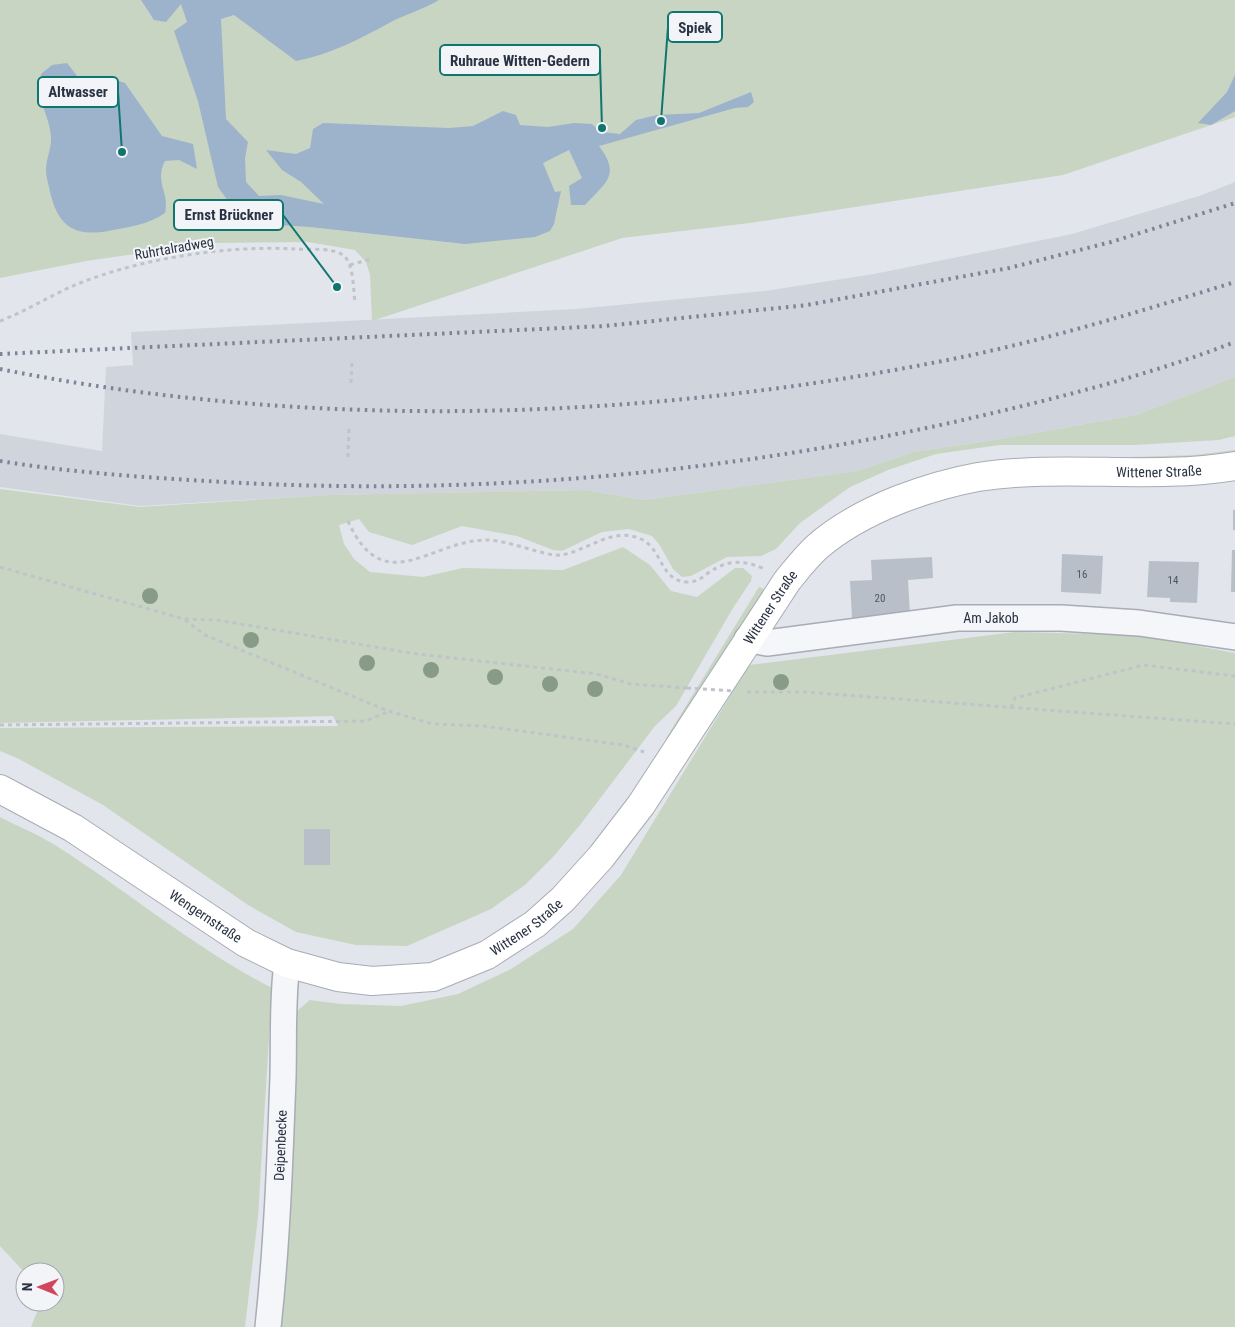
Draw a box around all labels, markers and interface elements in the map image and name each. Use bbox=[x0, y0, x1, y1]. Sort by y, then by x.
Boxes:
callout: Spiek bbox=[668, 12, 722, 42]
text: Spiek bbox=[678, 19, 713, 37]
callout: Ruhraue Witten-Gedern bbox=[440, 45, 600, 75]
text: Ruhraue Witten-Gedern bbox=[450, 52, 590, 70]
callout: Altwasser bbox=[38, 77, 118, 107]
text: Altwasser bbox=[48, 83, 108, 101]
callout: Ernst Brückner bbox=[174, 200, 283, 230]
text: Ernst Brückner bbox=[185, 206, 273, 224]
street label: Ruhrtalradweg bbox=[133, 233, 215, 263]
street label: Wittener Straße bbox=[1116, 462, 1203, 480]
street label: Wittener Straße bbox=[740, 567, 801, 647]
house number: 16 bbox=[1077, 568, 1087, 581]
house number: 14 bbox=[1168, 574, 1179, 587]
house number: 20 bbox=[875, 592, 885, 605]
street label: Am Jakob bbox=[963, 610, 1019, 626]
street label: Wengernstraße bbox=[166, 886, 245, 946]
street label: Wittener Straße bbox=[487, 895, 566, 959]
street label: Deipenbecke bbox=[271, 1109, 290, 1181]
north arrow bbox=[15, 1262, 65, 1312]
text: N bbox=[19, 1282, 35, 1291]

